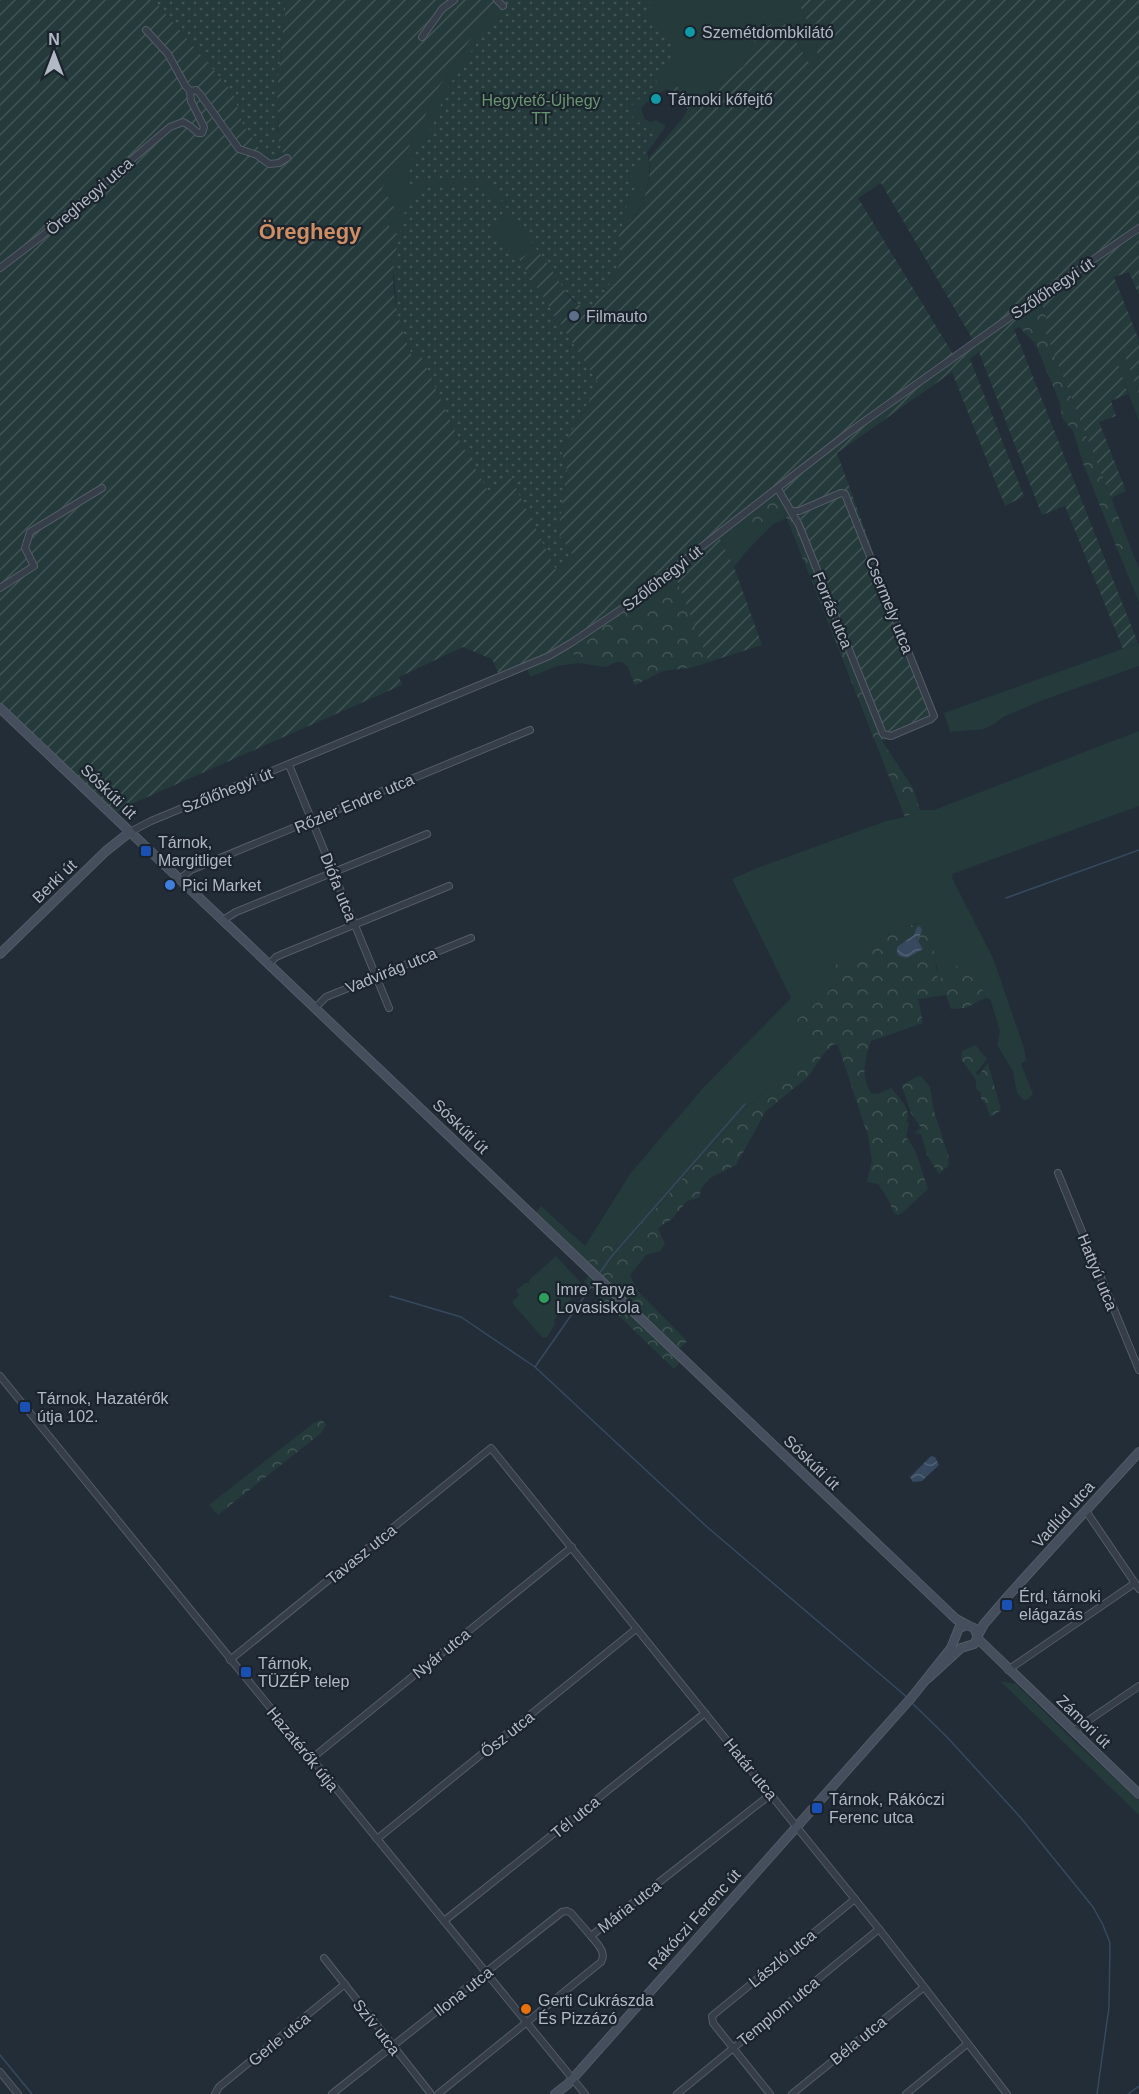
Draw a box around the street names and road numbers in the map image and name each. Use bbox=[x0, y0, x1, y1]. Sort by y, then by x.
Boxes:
street label: Öreghegyi utca bbox=[43, 154, 136, 238]
street label: Szőlőhegyi út bbox=[1008, 254, 1097, 322]
street label: Szőlőhegyi út bbox=[619, 542, 706, 615]
street label: Csermely utca bbox=[863, 555, 917, 656]
street label: Forrás utca bbox=[809, 569, 856, 651]
street label: Sóskúti út bbox=[77, 761, 140, 822]
street label: Szőlőhegyi út bbox=[179, 764, 275, 816]
street label: Rőzler Endre utca bbox=[292, 771, 417, 836]
street label: Diófa utca bbox=[317, 851, 360, 924]
street label: Berki út bbox=[29, 856, 80, 906]
street label: Vadvirág utca bbox=[343, 944, 439, 996]
street label: Sóskúti út bbox=[429, 1096, 492, 1157]
street label: Hattyú utca bbox=[1074, 1231, 1121, 1313]
street label: Sóskúti út bbox=[780, 1432, 843, 1493]
street label: Vadlúd utca bbox=[1029, 1478, 1098, 1551]
street label: Tavasz utca bbox=[323, 1521, 400, 1588]
street label: Nyár utca bbox=[409, 1625, 473, 1682]
street label: Zámori út bbox=[1053, 1692, 1114, 1751]
street label: Hazatérők útja bbox=[264, 1704, 342, 1795]
street label: Ősz utca bbox=[477, 1707, 537, 1761]
street label: Határ utca bbox=[721, 1735, 781, 1803]
street label: Tél utca bbox=[548, 1793, 603, 1842]
street label: Rákóczi Ferenc út bbox=[645, 1865, 744, 1973]
street label: Mária utca bbox=[595, 1877, 664, 1936]
street label: László utca bbox=[746, 1926, 819, 1990]
street label: Ilona utca bbox=[431, 1963, 496, 2019]
street label: Templom utca bbox=[734, 1973, 822, 2049]
street label: Szív utca bbox=[350, 1996, 404, 2059]
street label: Gerle utca bbox=[245, 2009, 313, 2069]
street label: Béla utca bbox=[827, 2013, 890, 2068]

